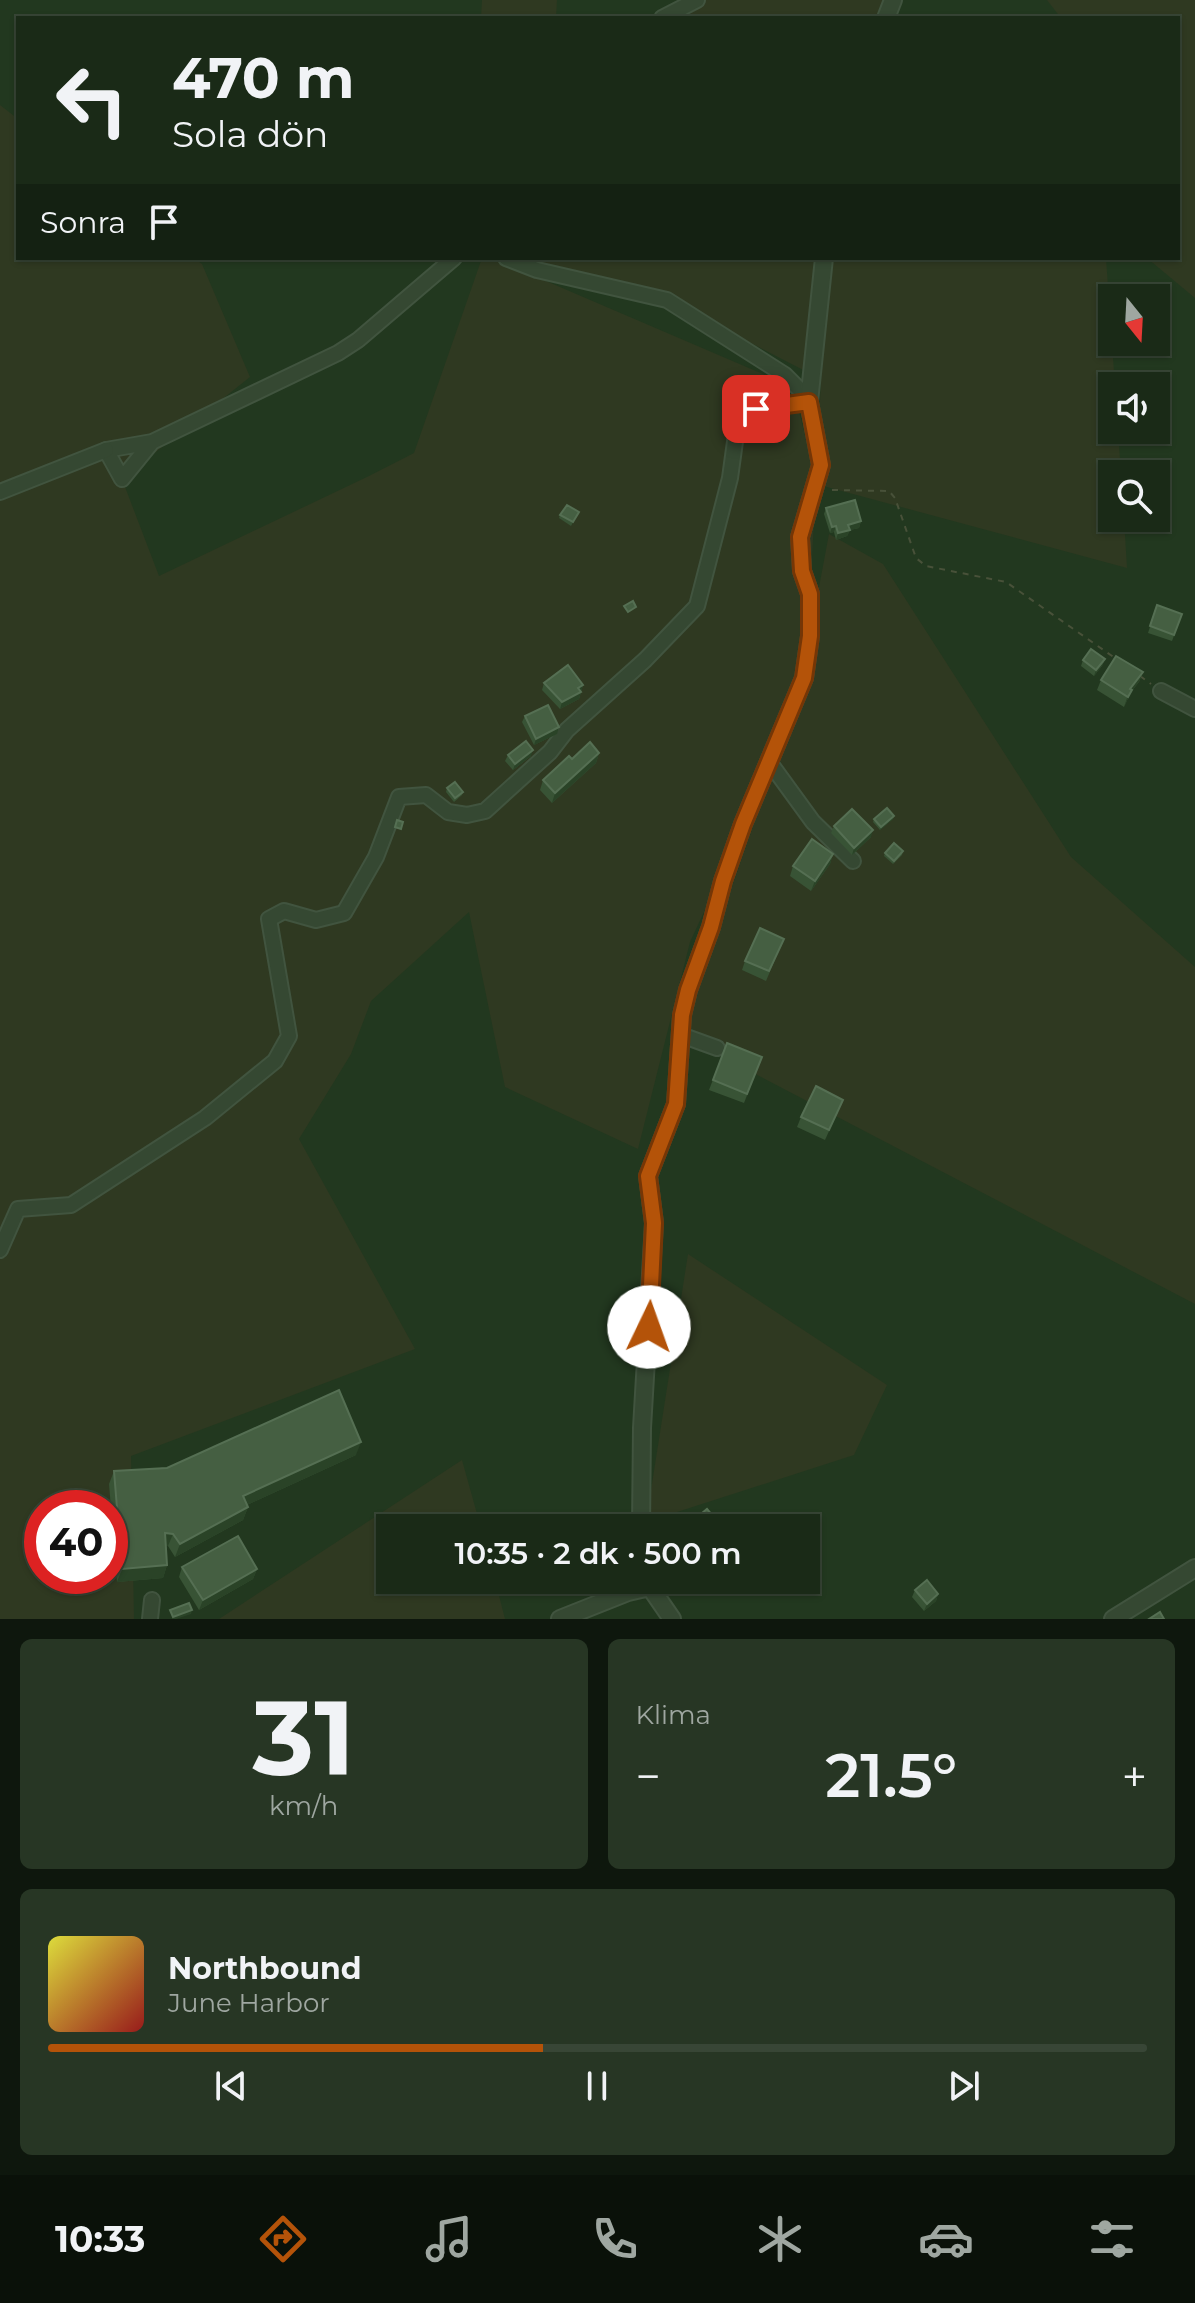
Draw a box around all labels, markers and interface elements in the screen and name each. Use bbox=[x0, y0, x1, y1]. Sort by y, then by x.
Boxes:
text: 470 m bbox=[172, 44, 354, 112]
icon: left bbox=[40, 48, 144, 152]
text: Sola dön bbox=[172, 112, 328, 156]
icon: arrive bbox=[142, 200, 186, 244]
text: Sonra bbox=[40, 204, 126, 241]
north arrow bbox=[1098, 284, 1170, 356]
map controls bbox=[1098, 284, 1170, 532]
button: sound bbox=[1098, 372, 1170, 444]
pin bbox=[722, 375, 790, 443]
icon: arrive bbox=[734, 387, 778, 431]
button: search bbox=[1098, 460, 1170, 532]
position arrow bbox=[607, 1285, 691, 1369]
speed limit sign: 40 bbox=[24, 1490, 128, 1594]
text: 10:35 · 2 dk · 500 m bbox=[455, 1535, 741, 1572]
text: 31 bbox=[253, 1674, 355, 1801]
text: Klima bbox=[636, 1699, 711, 1731]
text: 21.5° bbox=[825, 1739, 957, 1812]
text: − bbox=[636, 1749, 661, 1803]
text: + bbox=[1122, 1749, 1147, 1803]
text: km/h bbox=[269, 1790, 338, 1822]
text: Northbound bbox=[168, 1950, 362, 1987]
text: June Harbor bbox=[168, 1987, 330, 2019]
icon: previous bbox=[209, 2064, 253, 2108]
icon: pause bbox=[575, 2064, 619, 2108]
icon: next bbox=[942, 2064, 986, 2108]
icon: directions bbox=[255, 2211, 311, 2267]
icon: music bbox=[421, 2211, 477, 2267]
icon: phone bbox=[587, 2211, 643, 2267]
icon: climate bbox=[752, 2211, 808, 2267]
icon: car bbox=[918, 2211, 974, 2267]
icon: filters bbox=[1084, 2211, 1140, 2267]
text: 10:33 bbox=[55, 2217, 145, 2261]

